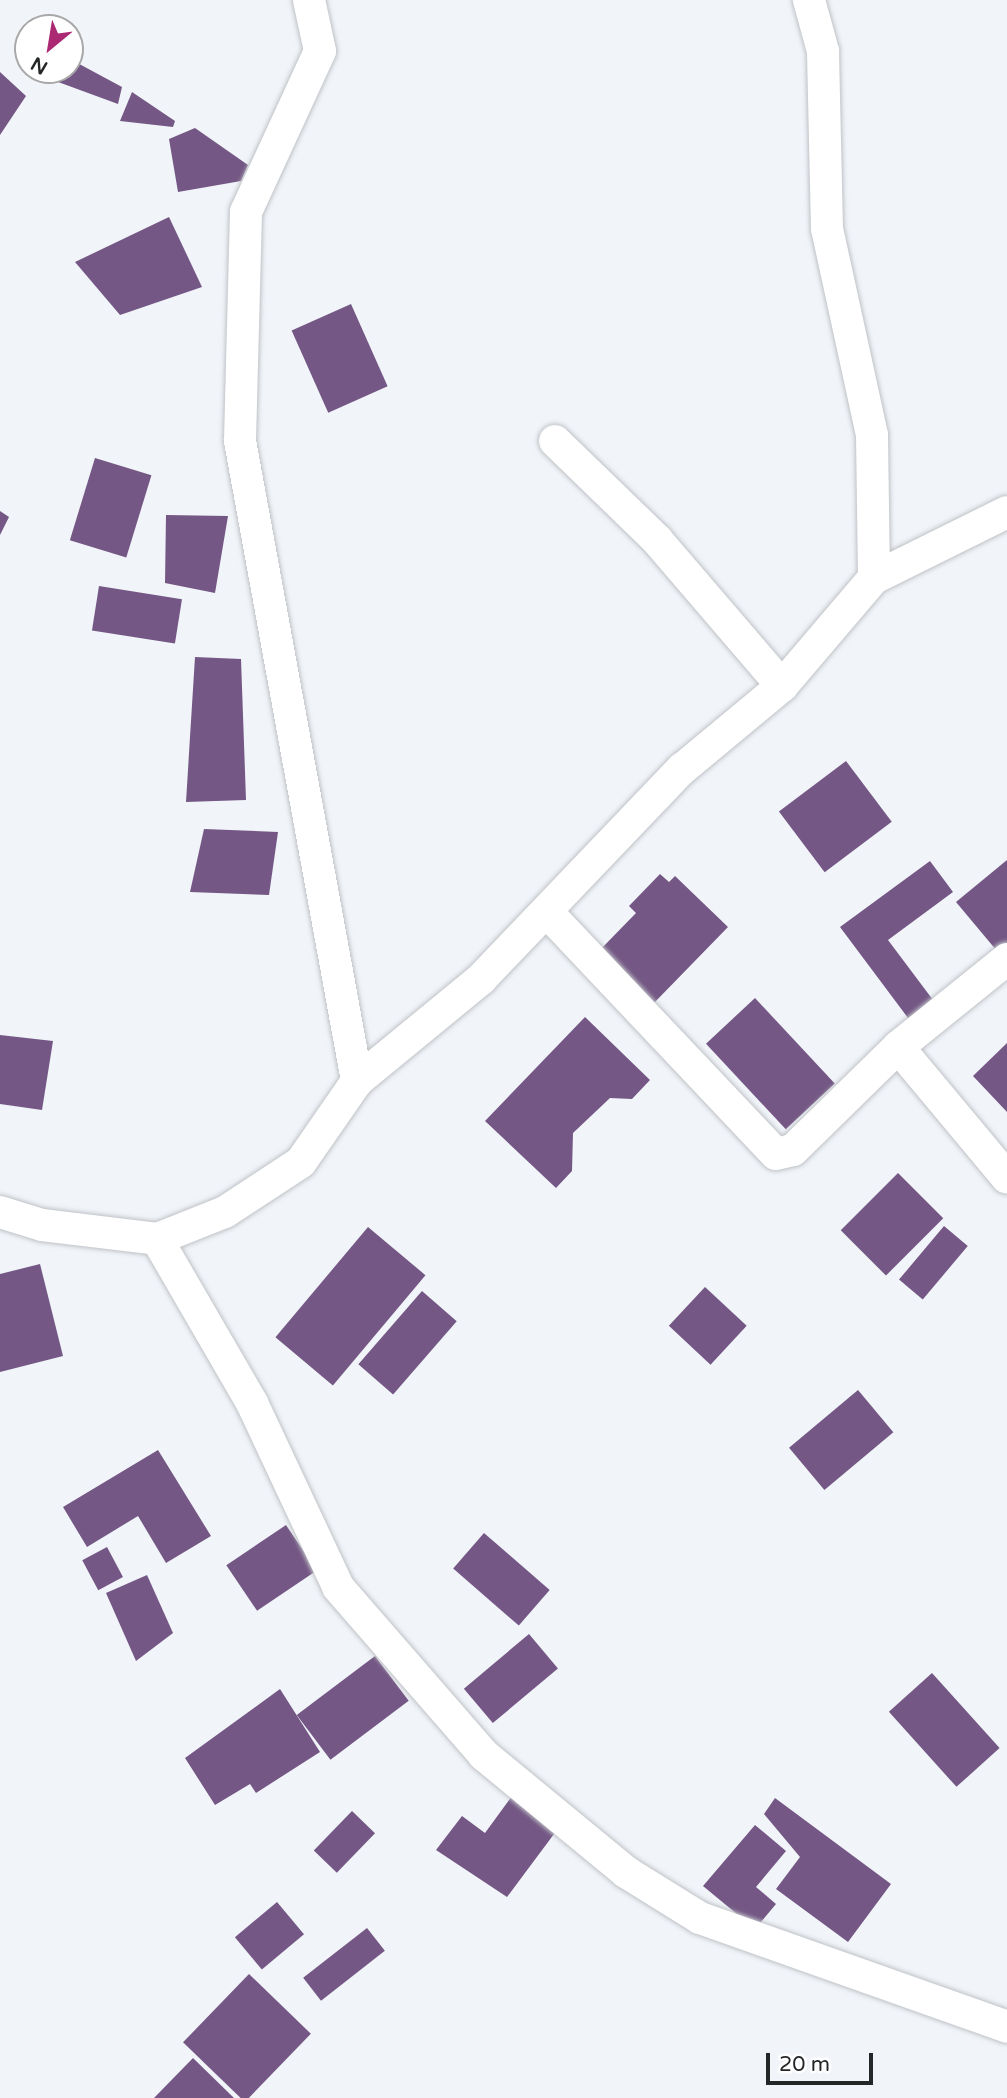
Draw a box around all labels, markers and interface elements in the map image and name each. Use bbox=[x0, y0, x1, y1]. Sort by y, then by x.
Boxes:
north arrow bbox=[14, 14, 84, 84]
text: N bbox=[27, 52, 52, 79]
scale bar bbox=[769, 2038, 876, 2082]
text: 20 m bbox=[779, 2052, 830, 2077]

